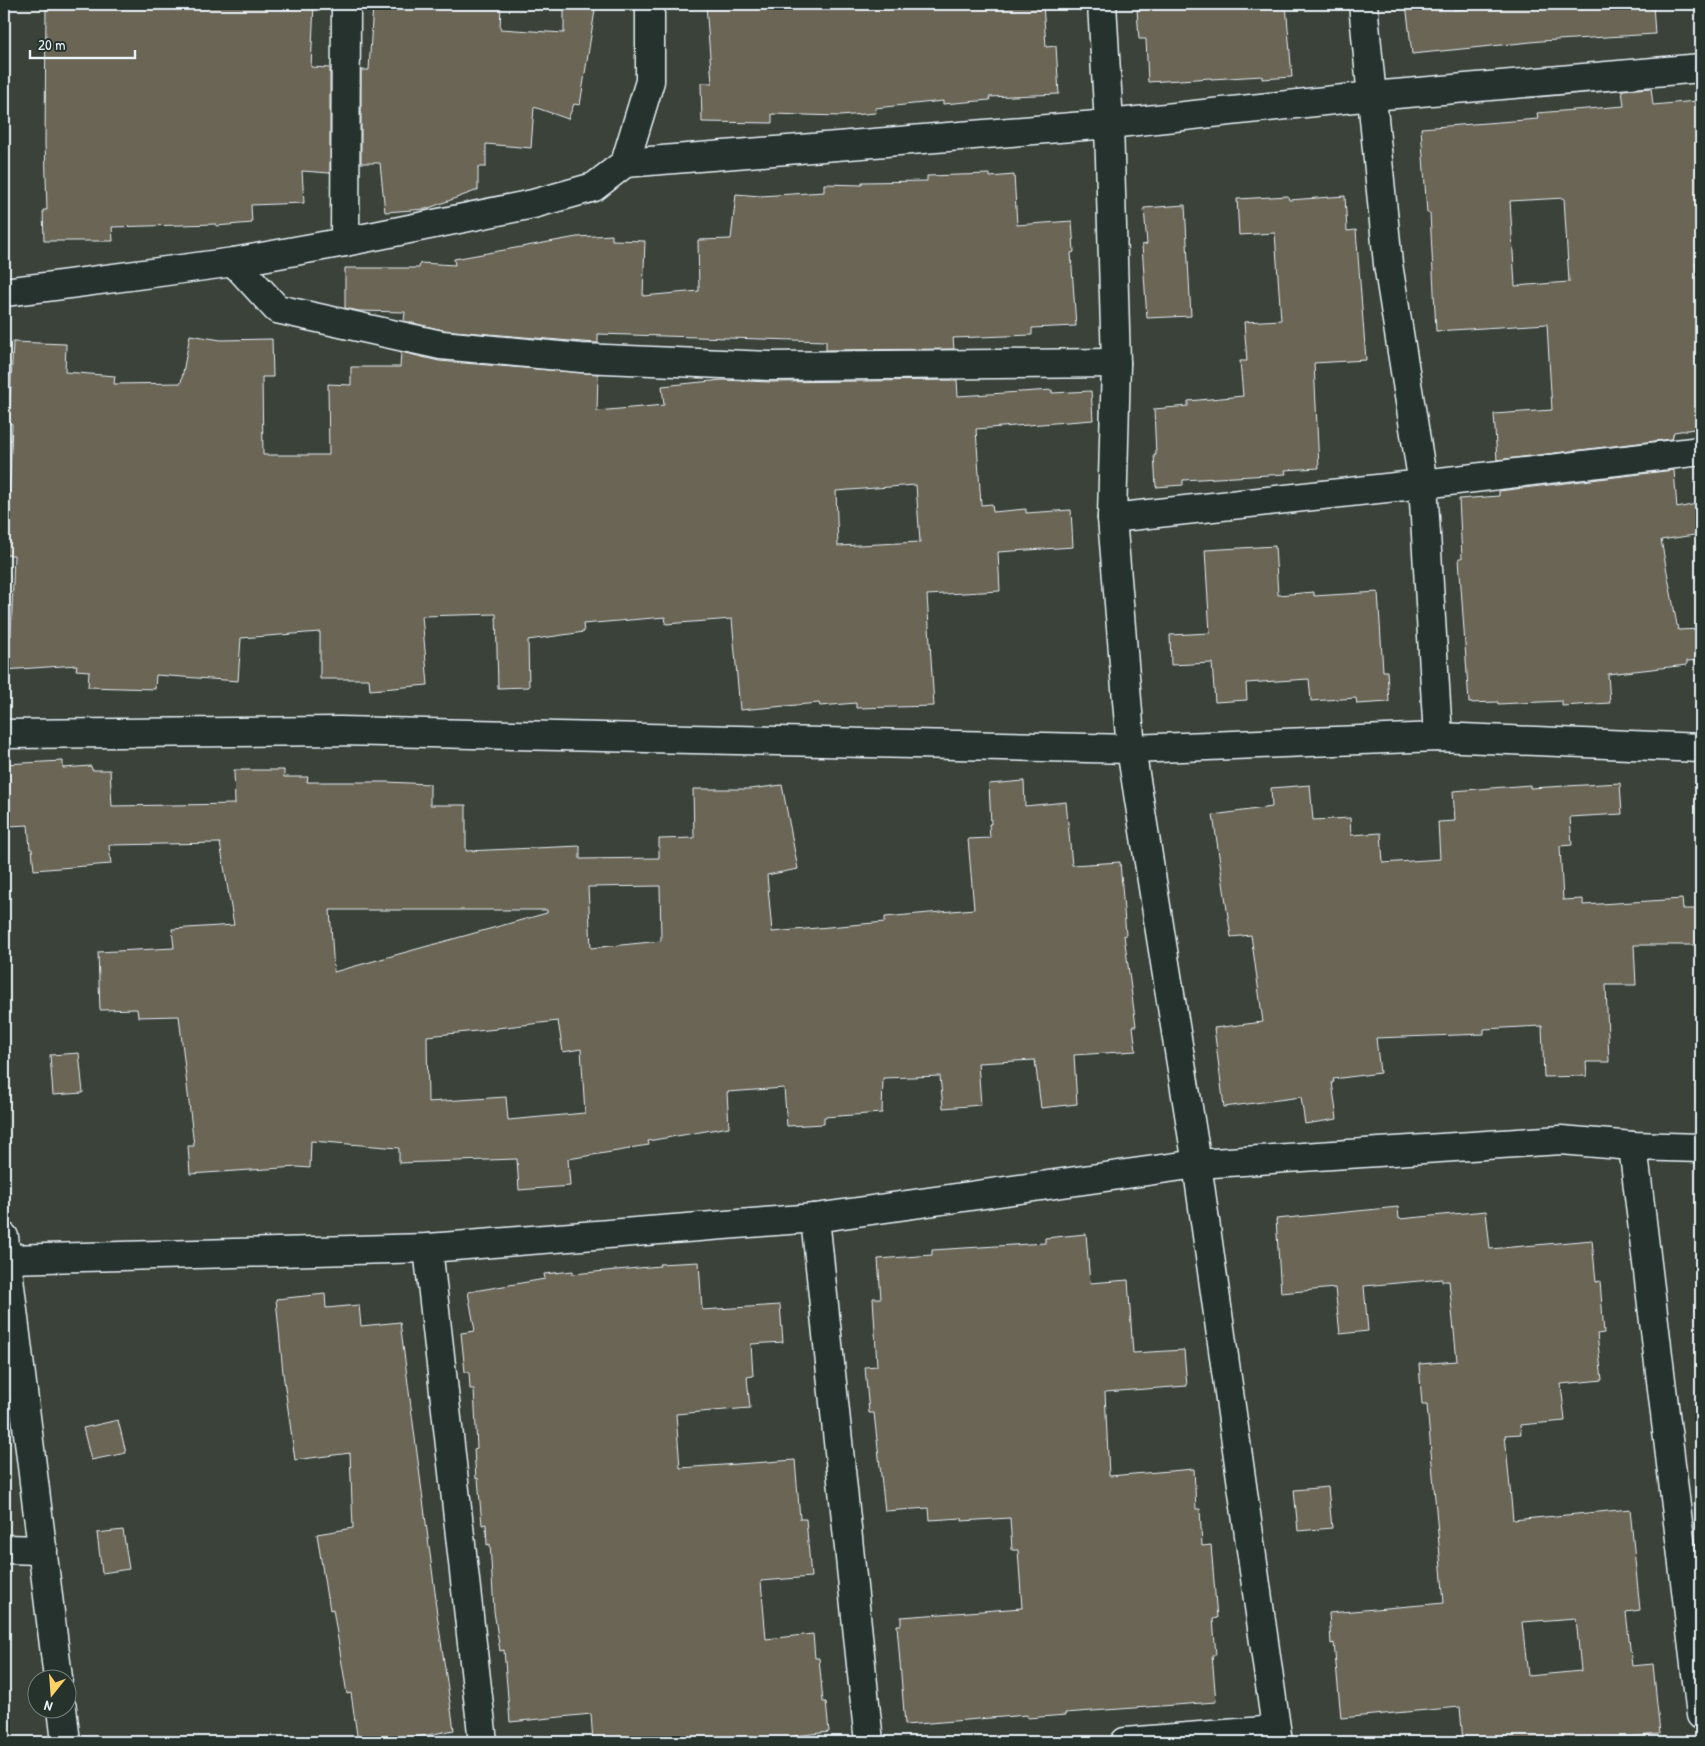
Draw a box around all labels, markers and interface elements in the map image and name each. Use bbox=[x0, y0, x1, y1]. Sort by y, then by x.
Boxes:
scale bar bbox=[30, 28, 135, 60]
text: 20 m bbox=[38, 34, 65, 55]
north arrow bbox=[28, 1668, 78, 1718]
text: N bbox=[41, 1697, 54, 1717]

